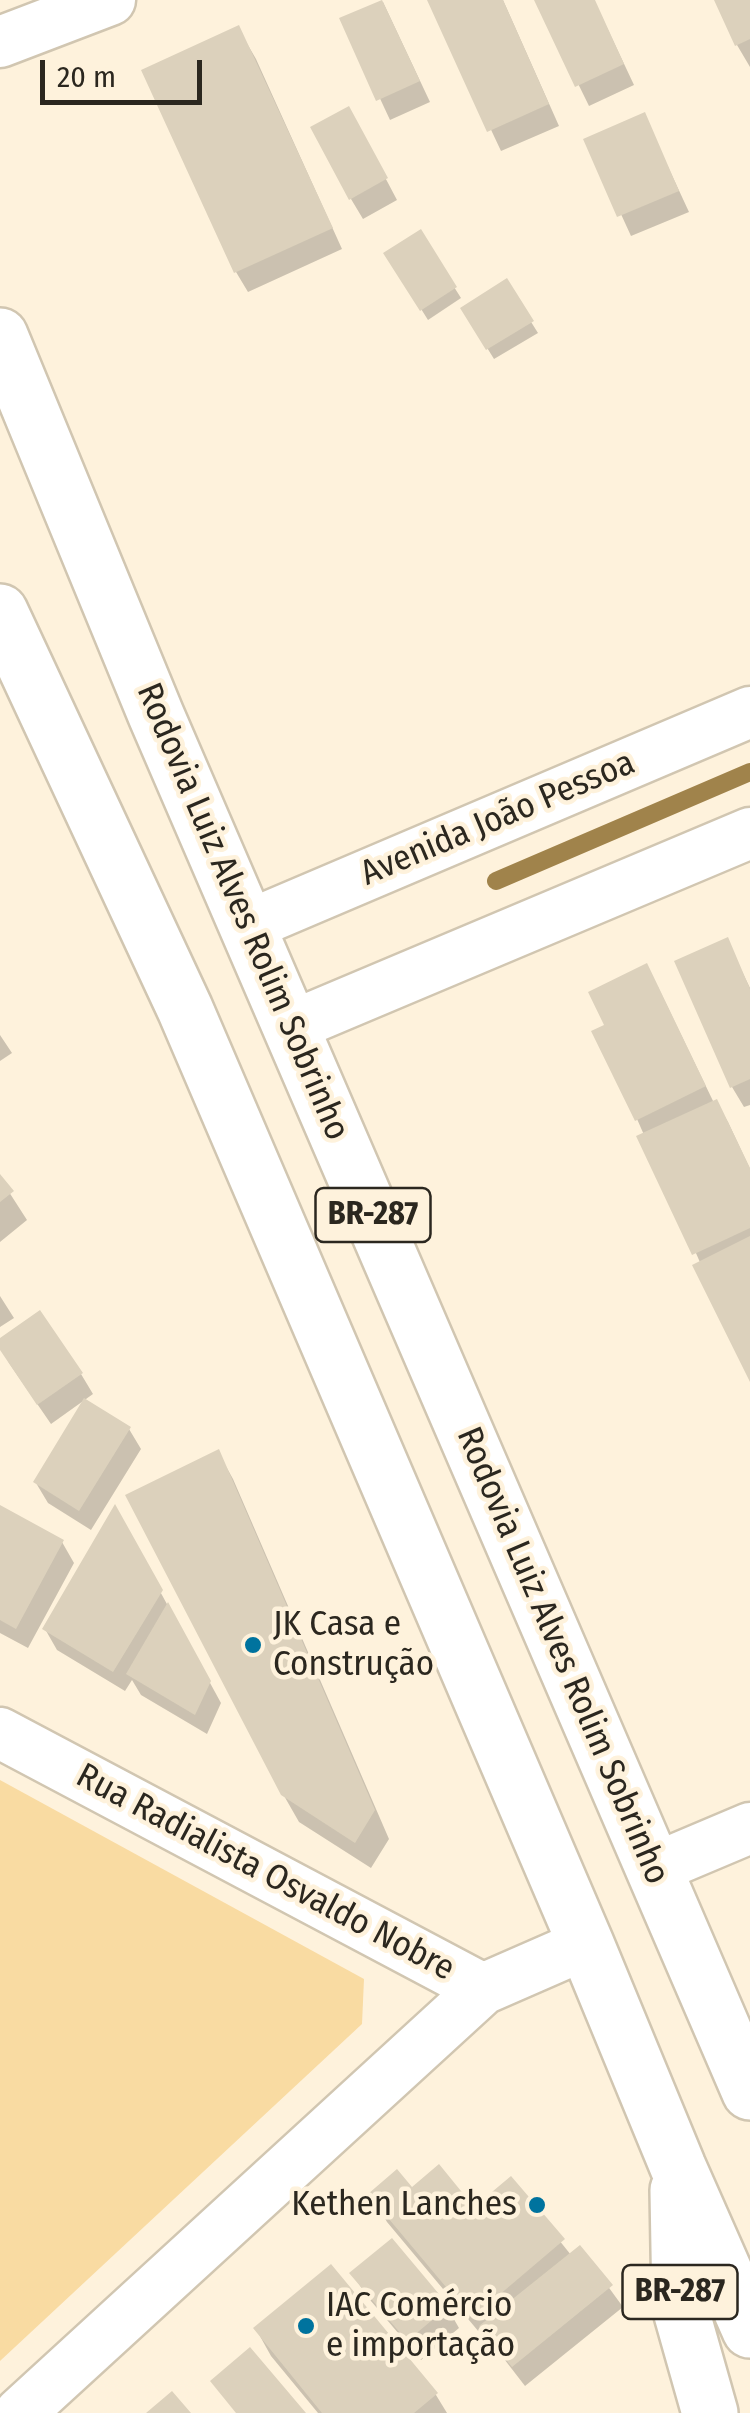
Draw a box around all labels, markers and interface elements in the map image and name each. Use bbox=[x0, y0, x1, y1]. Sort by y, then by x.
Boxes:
scale bar bbox=[45, 40, 208, 102]
text: 20 m bbox=[57, 59, 116, 95]
street label: Rodovia Luiz Alves Rolim Sobrinho bbox=[127, 677, 357, 1147]
street label: Avenida João Pessoa bbox=[355, 742, 641, 896]
road number: BR-287 bbox=[316, 1188, 430, 1242]
street label: Rodovia Luiz Alves Rolim Sobrinho bbox=[447, 1421, 677, 1891]
place label: JK Casa e Construção bbox=[273, 1604, 434, 1686]
marker: JK Casa e Construção bbox=[242, 1634, 264, 1656]
street label: Rua Radialista Osvaldo Nobre bbox=[69, 1755, 461, 1991]
place label: Kethen Lanches bbox=[291, 2184, 517, 2226]
marker: Kethen Lanches bbox=[526, 2194, 548, 2216]
road number: BR-287 bbox=[622, 2265, 738, 2319]
place label: IAC Comércio e importação bbox=[326, 2285, 515, 2367]
marker: IAC Comércio e importação bbox=[295, 2315, 317, 2337]

